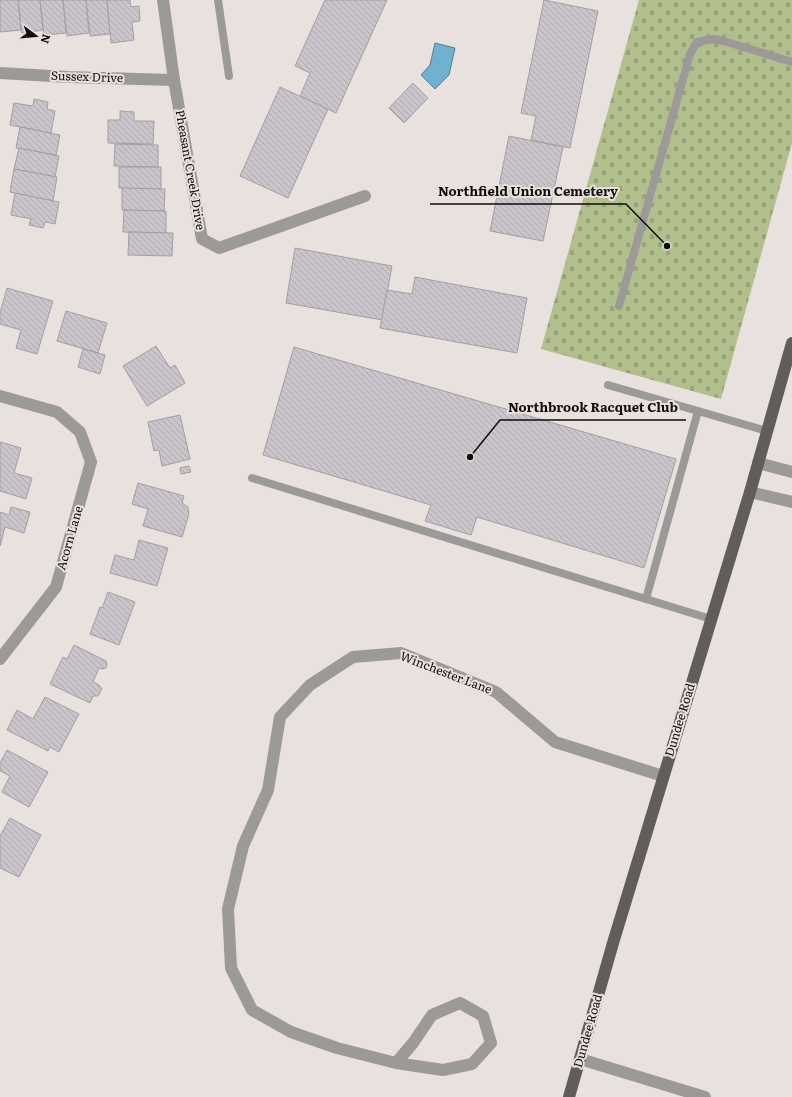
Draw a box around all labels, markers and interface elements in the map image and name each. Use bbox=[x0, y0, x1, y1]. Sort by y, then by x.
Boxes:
north arrow bbox=[16, 16, 56, 56]
text: N bbox=[38, 32, 56, 46]
street label: Sussex Drive bbox=[51, 66, 124, 86]
street label: Pheasant Creek Drive bbox=[172, 108, 210, 231]
callout: Northfield Union Cemetery bbox=[430, 179, 626, 204]
text: Northfield Union Cemetery bbox=[438, 181, 618, 200]
callout: Northbrook Racquet Club bbox=[500, 395, 686, 420]
text: Northbrook Racquet Club bbox=[508, 397, 678, 416]
street label: Acorn Lane bbox=[51, 504, 87, 572]
street label: Winchester Lane bbox=[398, 646, 495, 698]
street label: Dundee Road bbox=[659, 680, 699, 759]
street label: Dundee Road bbox=[568, 991, 606, 1070]

